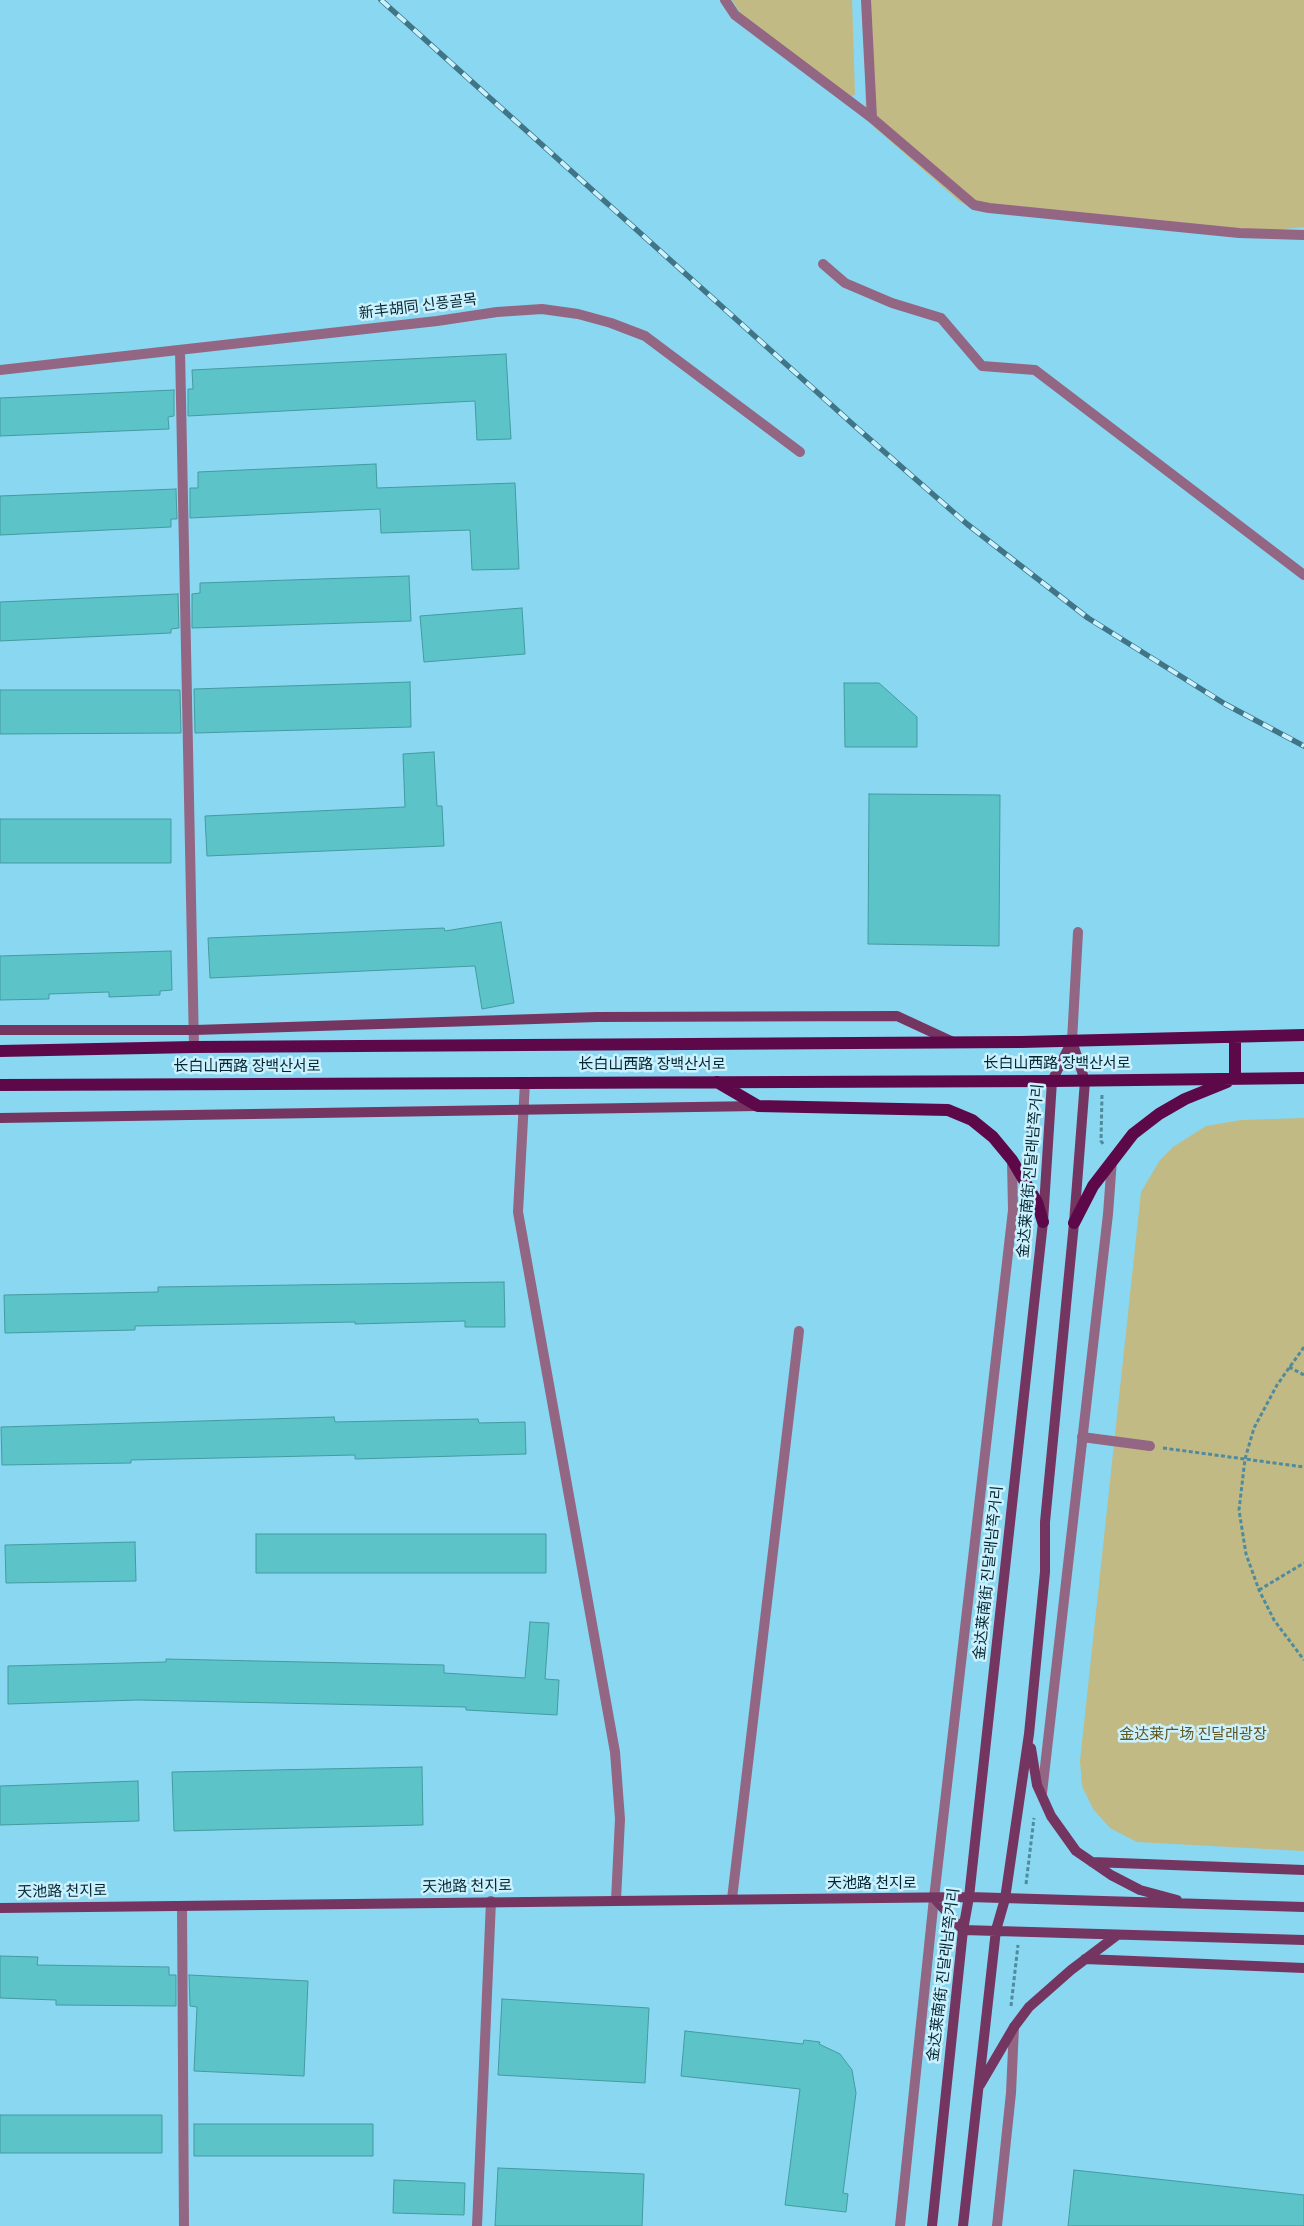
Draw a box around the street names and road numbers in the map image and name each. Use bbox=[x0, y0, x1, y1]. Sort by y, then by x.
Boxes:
street label: 新丰胡同 신풍골목 bbox=[358, 291, 478, 323]
street label: 长白山西路 장백산서로 bbox=[983, 1055, 1131, 1073]
street label: 长白山西路 장백산서로 bbox=[578, 1056, 726, 1074]
street label: 长白山西路 장백산서로 bbox=[173, 1058, 321, 1076]
street label: 金达莱南街 진달래남쪽거리 bbox=[1014, 1083, 1048, 1259]
street label: 金达莱南街 진달래남쪽거리 bbox=[971, 1485, 1007, 1661]
street label: 天池路 천지로 bbox=[827, 1875, 917, 1893]
street label: 天池路 천지로 bbox=[422, 1877, 512, 1897]
street label: 天池路 천지로 bbox=[17, 1882, 107, 1902]
street label: 金达莱南街 진달래남쪽거리 bbox=[924, 1887, 964, 2063]

